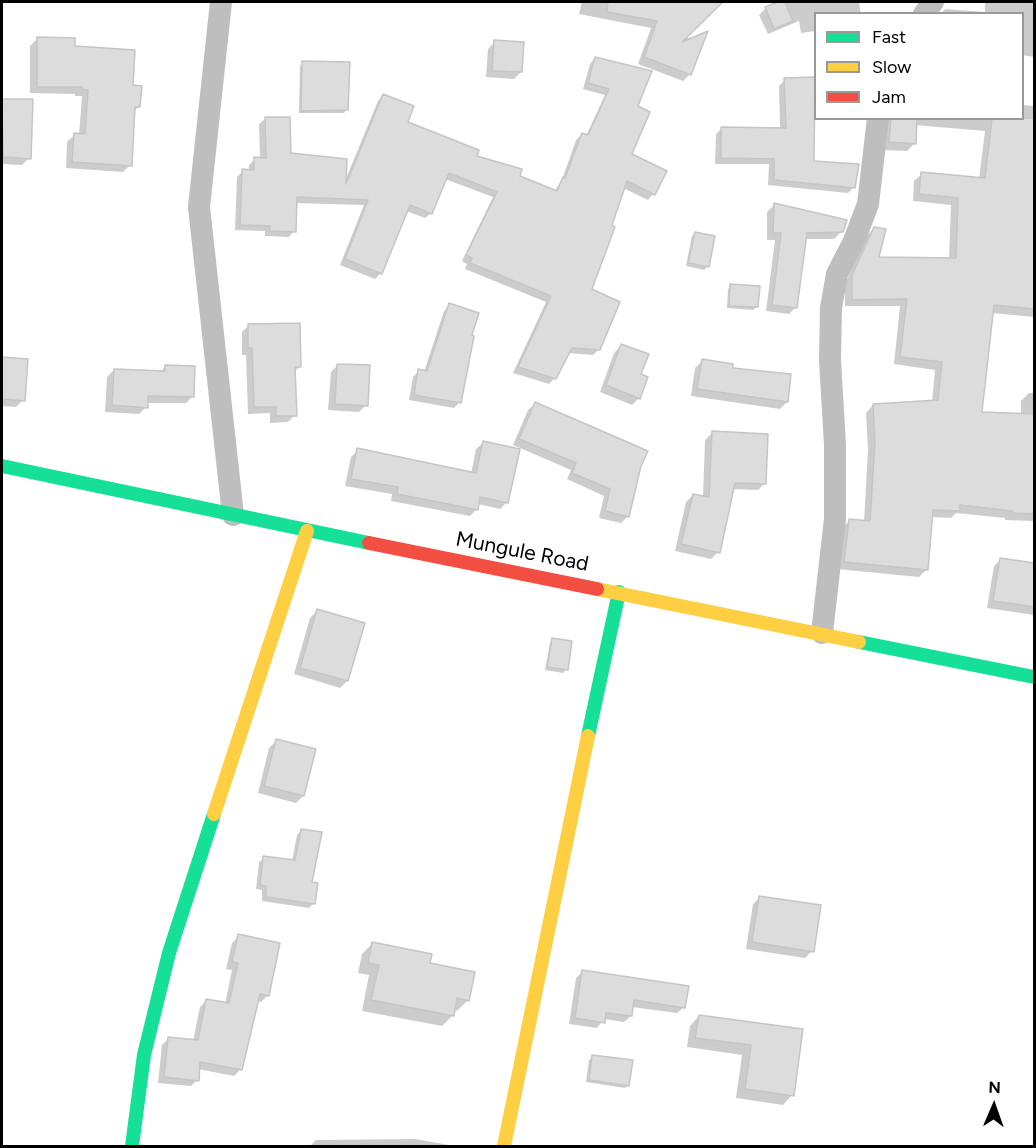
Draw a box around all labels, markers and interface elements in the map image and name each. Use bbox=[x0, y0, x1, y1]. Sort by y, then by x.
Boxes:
legend bbox=[814, 12, 1024, 120]
text: Fast bbox=[872, 26, 906, 48]
text: Slow bbox=[872, 56, 911, 78]
text: Jam bbox=[872, 86, 906, 108]
street label: Mungule Road bbox=[453, 527, 591, 577]
north arrow bbox=[964, 1076, 1024, 1136]
text: N bbox=[988, 1078, 1001, 1097]

